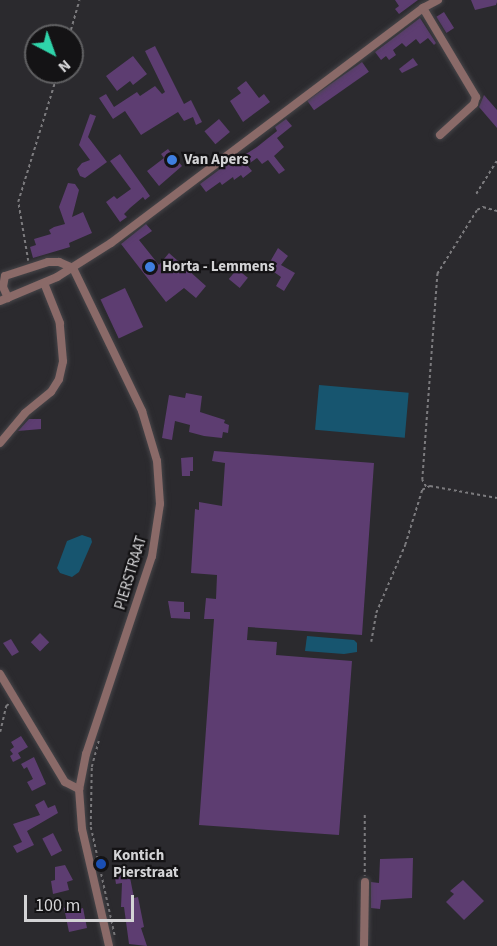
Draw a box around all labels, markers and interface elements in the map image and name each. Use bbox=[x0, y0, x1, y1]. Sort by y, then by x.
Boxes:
north arrow bbox=[24, 24, 84, 84]
text: N bbox=[53, 54, 76, 78]
place label: Van Apers bbox=[184, 151, 249, 169]
marker: Van Apers bbox=[165, 153, 179, 167]
place label: Horta - Lemmens bbox=[162, 258, 275, 276]
marker: Horta - Lemmens bbox=[143, 260, 157, 274]
street label: PIERSTRAAT bbox=[111, 534, 151, 612]
place label: Kontich Pierstraat bbox=[113, 846, 179, 881]
marker: Kontich Pierstraat bbox=[94, 857, 108, 871]
scale bar bbox=[27, 883, 136, 921]
text: 100 m bbox=[35, 893, 80, 918]

